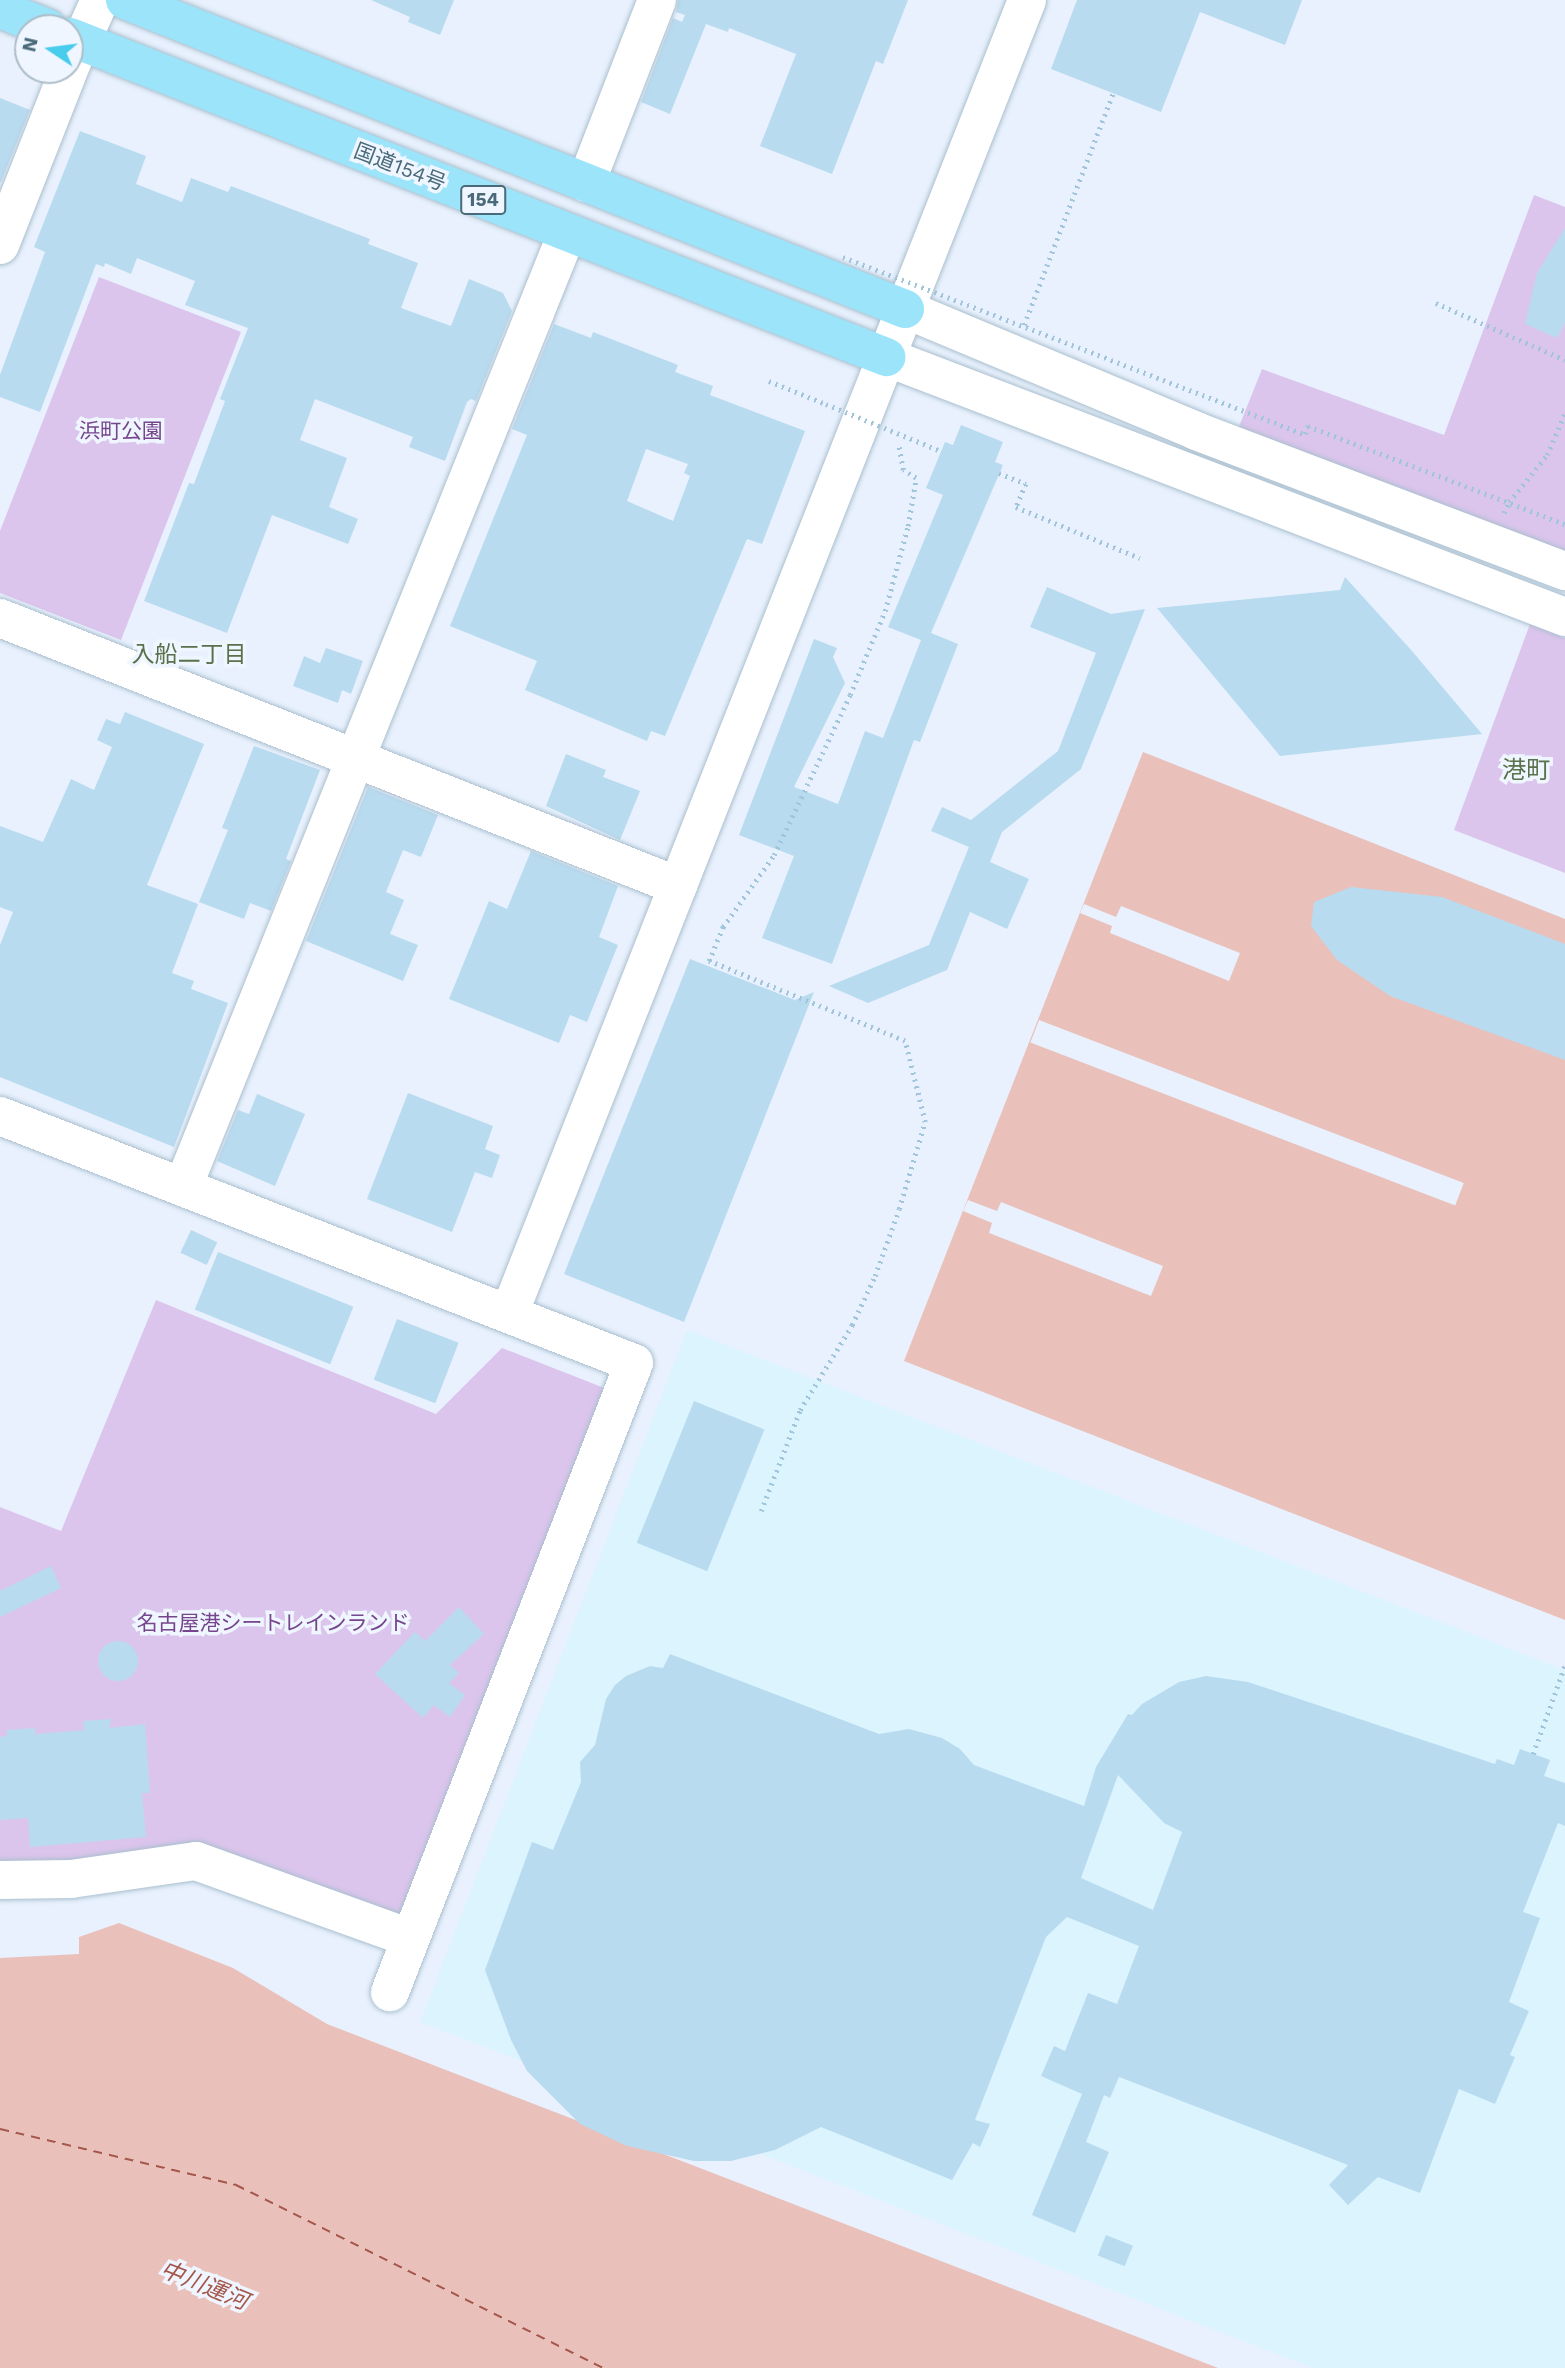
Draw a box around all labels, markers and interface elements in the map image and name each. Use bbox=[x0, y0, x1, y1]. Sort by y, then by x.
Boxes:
north arrow bbox=[14, 14, 84, 84]
text: N bbox=[17, 35, 43, 54]
street label: 国道154号 bbox=[351, 138, 449, 196]
road number: 154 bbox=[458, 184, 508, 216]
park label: 浜町公園 bbox=[79, 418, 163, 444]
district label: 入船二丁目 bbox=[132, 641, 246, 669]
district label: 港町 bbox=[1502, 757, 1550, 785]
park label: 名古屋港シートレインランド bbox=[137, 1610, 409, 1636]
water label: 中川運河 bbox=[156, 2256, 252, 2316]

